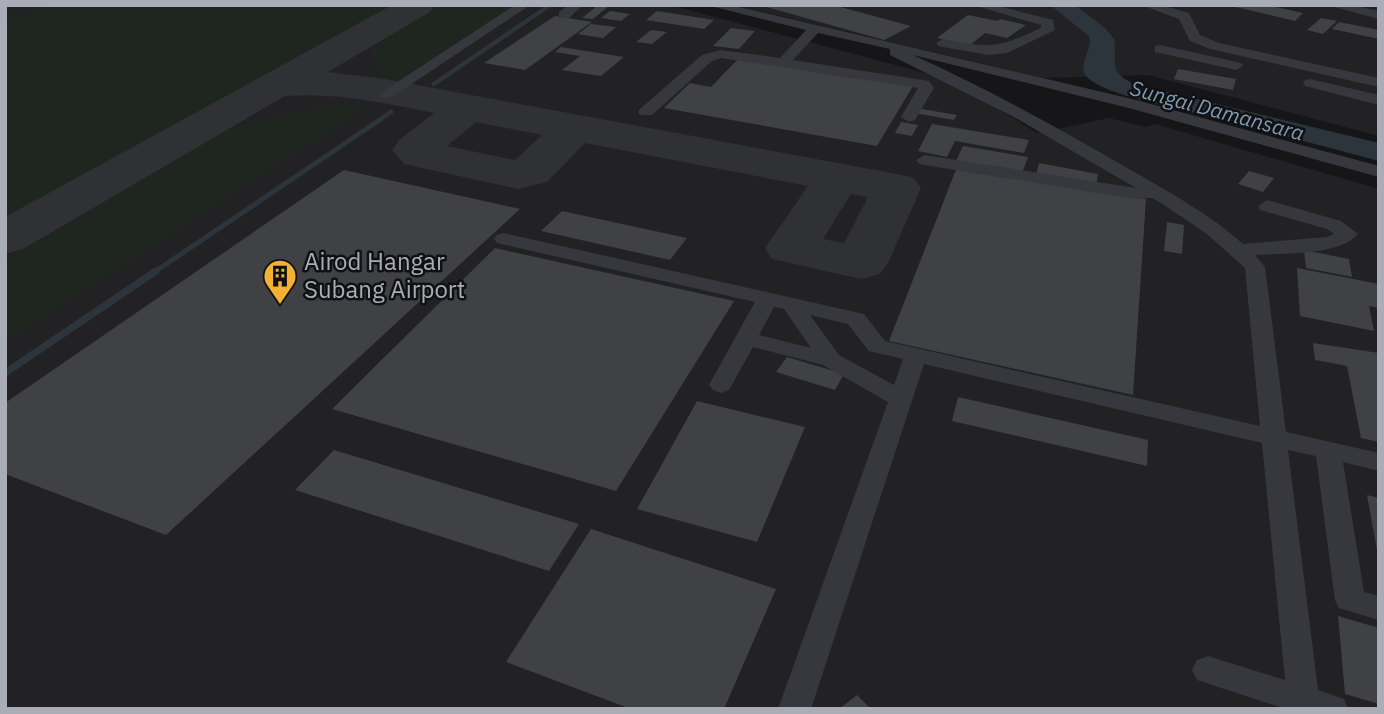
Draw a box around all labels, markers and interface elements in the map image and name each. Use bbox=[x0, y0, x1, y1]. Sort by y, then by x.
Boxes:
water label: Sungai Damansara bbox=[1127, 73, 1307, 147]
place label: Airod Hangar Subang Airport bbox=[304, 245, 465, 305]
building icon: Airod Hangar Subang Airport bbox=[261, 257, 299, 306]

